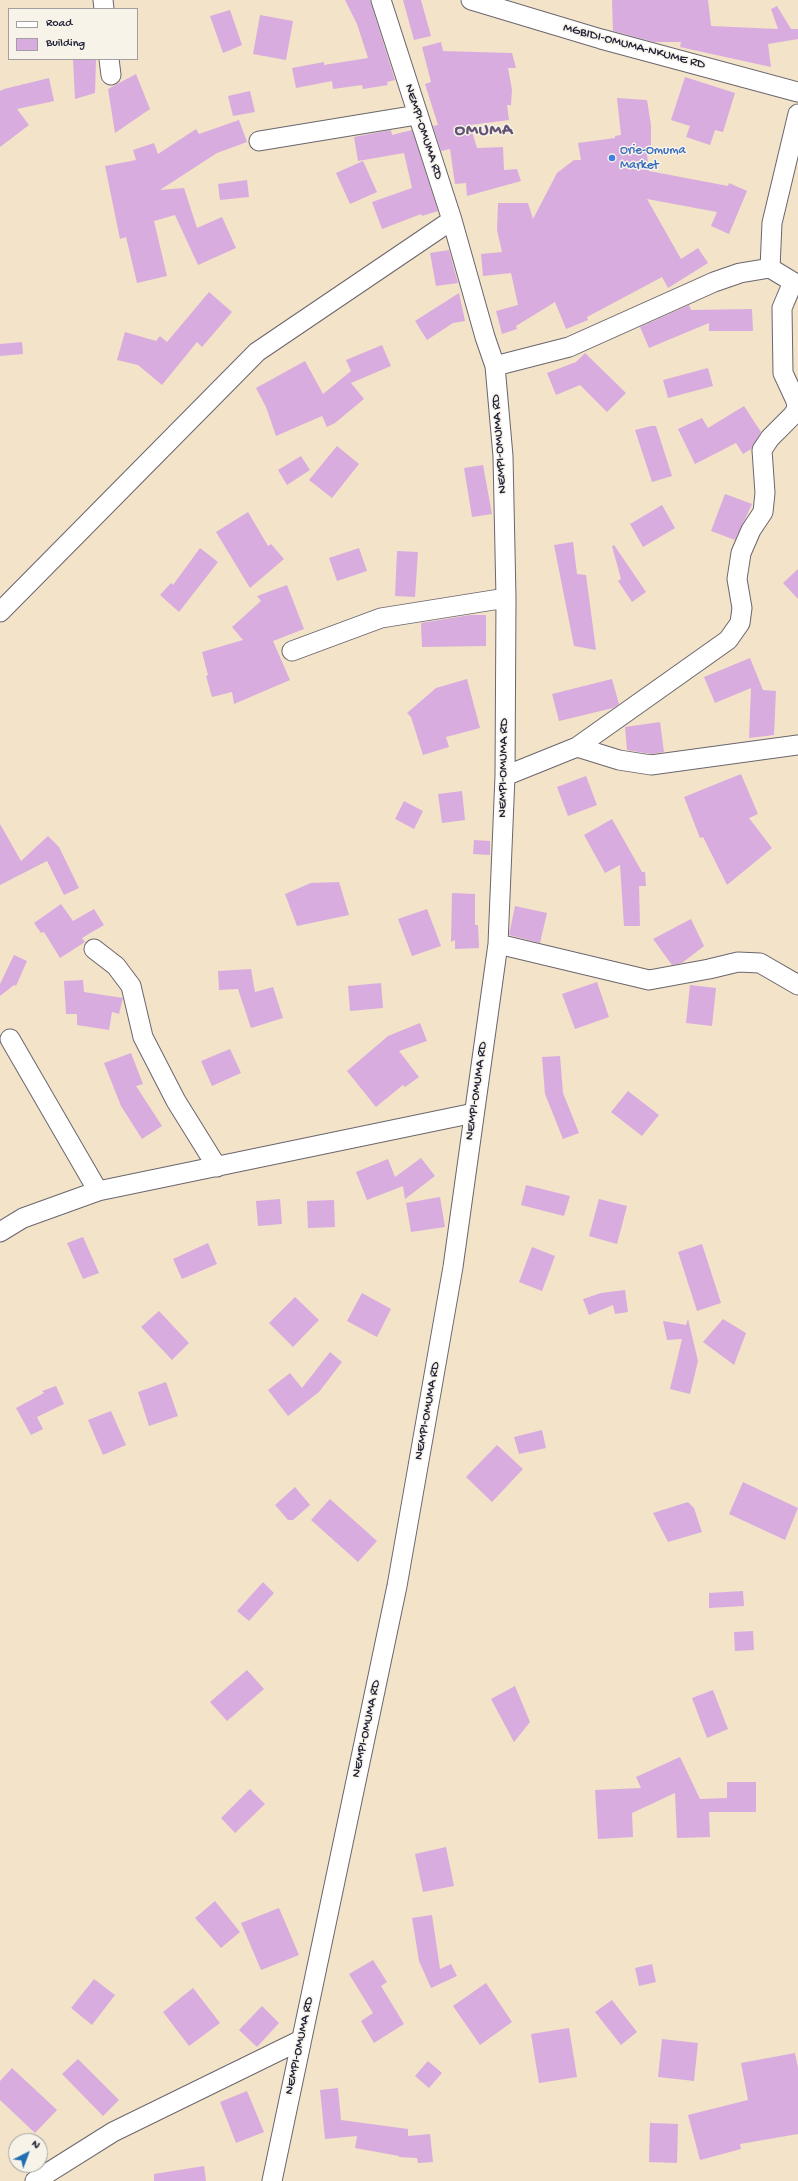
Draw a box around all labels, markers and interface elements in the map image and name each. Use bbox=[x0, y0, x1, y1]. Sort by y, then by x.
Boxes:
legend bbox=[8, 8, 138, 60]
text: Road bbox=[46, 17, 72, 31]
street label: MGBIDI-OMUMA-NKUME RD bbox=[561, 21, 707, 73]
text: Building bbox=[46, 37, 85, 51]
street label: NEMPI-OMUMA RD bbox=[400, 82, 446, 182]
district label: OMUMA bbox=[455, 121, 513, 141]
place label: Orie-Omuma Market bbox=[620, 143, 686, 174]
marker: Orie-Omuma Market bbox=[607, 153, 617, 163]
street label: NEMPI-OMUMA RD bbox=[489, 394, 511, 494]
street label: NEMPI-OMUMA RD bbox=[495, 718, 513, 818]
street label: NEMPI-OMUMA RD bbox=[462, 1041, 492, 1141]
street label: NEMPI-OMUMA RD bbox=[412, 1361, 444, 1461]
street label: NEMPI-OMUMA RD bbox=[349, 1679, 385, 1779]
street label: NEMPI-OMUMA RD bbox=[282, 1996, 318, 2096]
north arrow bbox=[8, 2133, 48, 2173]
text: N bbox=[29, 2138, 42, 2152]

